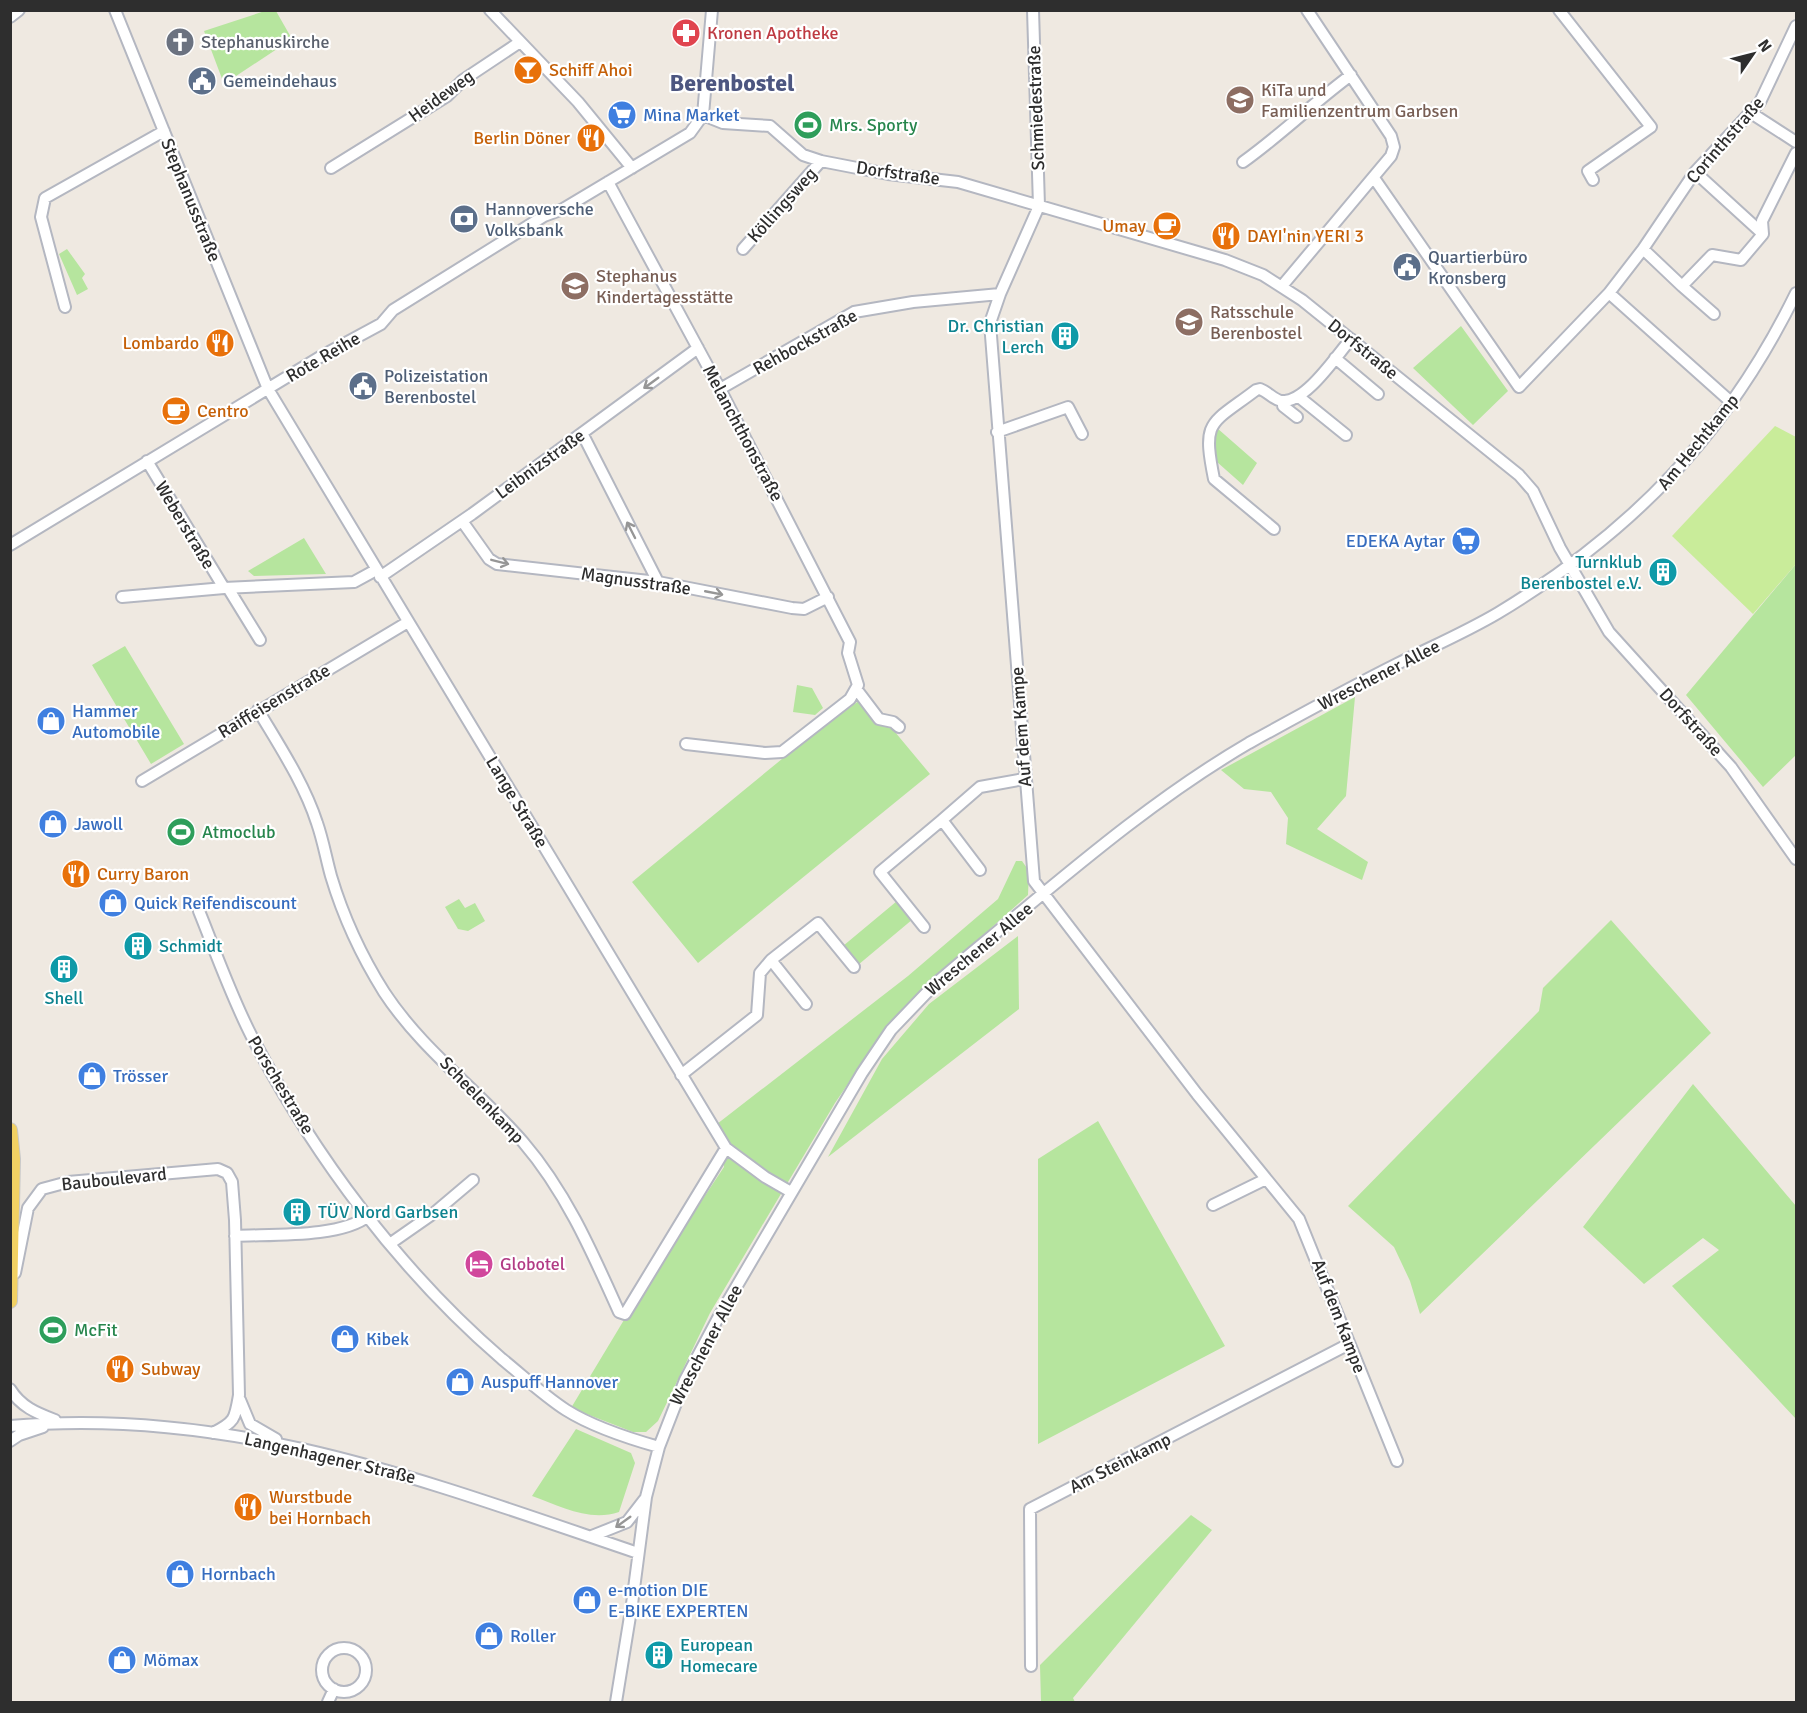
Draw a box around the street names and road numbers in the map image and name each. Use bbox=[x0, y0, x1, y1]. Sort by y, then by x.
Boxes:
street label: Schmiedestraße bbox=[1023, 45, 1049, 171]
street label: Heideweg bbox=[404, 65, 478, 127]
street label: Corinthstraße bbox=[1681, 92, 1769, 188]
street label: Stephanusstraße bbox=[156, 135, 226, 265]
street label: Dorfstraße bbox=[855, 156, 941, 190]
street label: Köllingsweg bbox=[743, 163, 821, 247]
street label: Rehbockstraße bbox=[749, 304, 861, 380]
street label: Dorfstraße bbox=[1323, 314, 1403, 384]
street label: Rote Reihe bbox=[282, 327, 364, 387]
street label: Melanchthonstraße bbox=[698, 361, 788, 505]
street label: Am Hechtkamp bbox=[1653, 390, 1743, 494]
street label: Leibnizstraße bbox=[491, 424, 589, 504]
street label: Weberstraße bbox=[150, 477, 220, 573]
street label: Magnusstraße bbox=[580, 562, 692, 600]
street label: Wreschener Allee bbox=[1314, 635, 1444, 715]
street label: Raiffeisenstraße bbox=[214, 659, 334, 743]
street label: Auf dem Kampe bbox=[1006, 666, 1036, 788]
street label: Dorfstraße bbox=[1655, 683, 1727, 761]
street label: Lange Straße bbox=[481, 752, 553, 852]
street label: Wreschener Allee bbox=[921, 898, 1037, 1000]
street label: Porschestraße bbox=[243, 1032, 319, 1138]
street label: Scheelenkamp bbox=[435, 1052, 529, 1148]
street label: Bauboulevard bbox=[60, 1163, 168, 1195]
street label: Auf dem Kampe bbox=[1307, 1256, 1371, 1376]
street label: Wreschener Allee bbox=[665, 1281, 747, 1409]
street label: Langenhagener Straße bbox=[242, 1428, 418, 1488]
street label: Am Steinkamp bbox=[1065, 1428, 1175, 1498]

